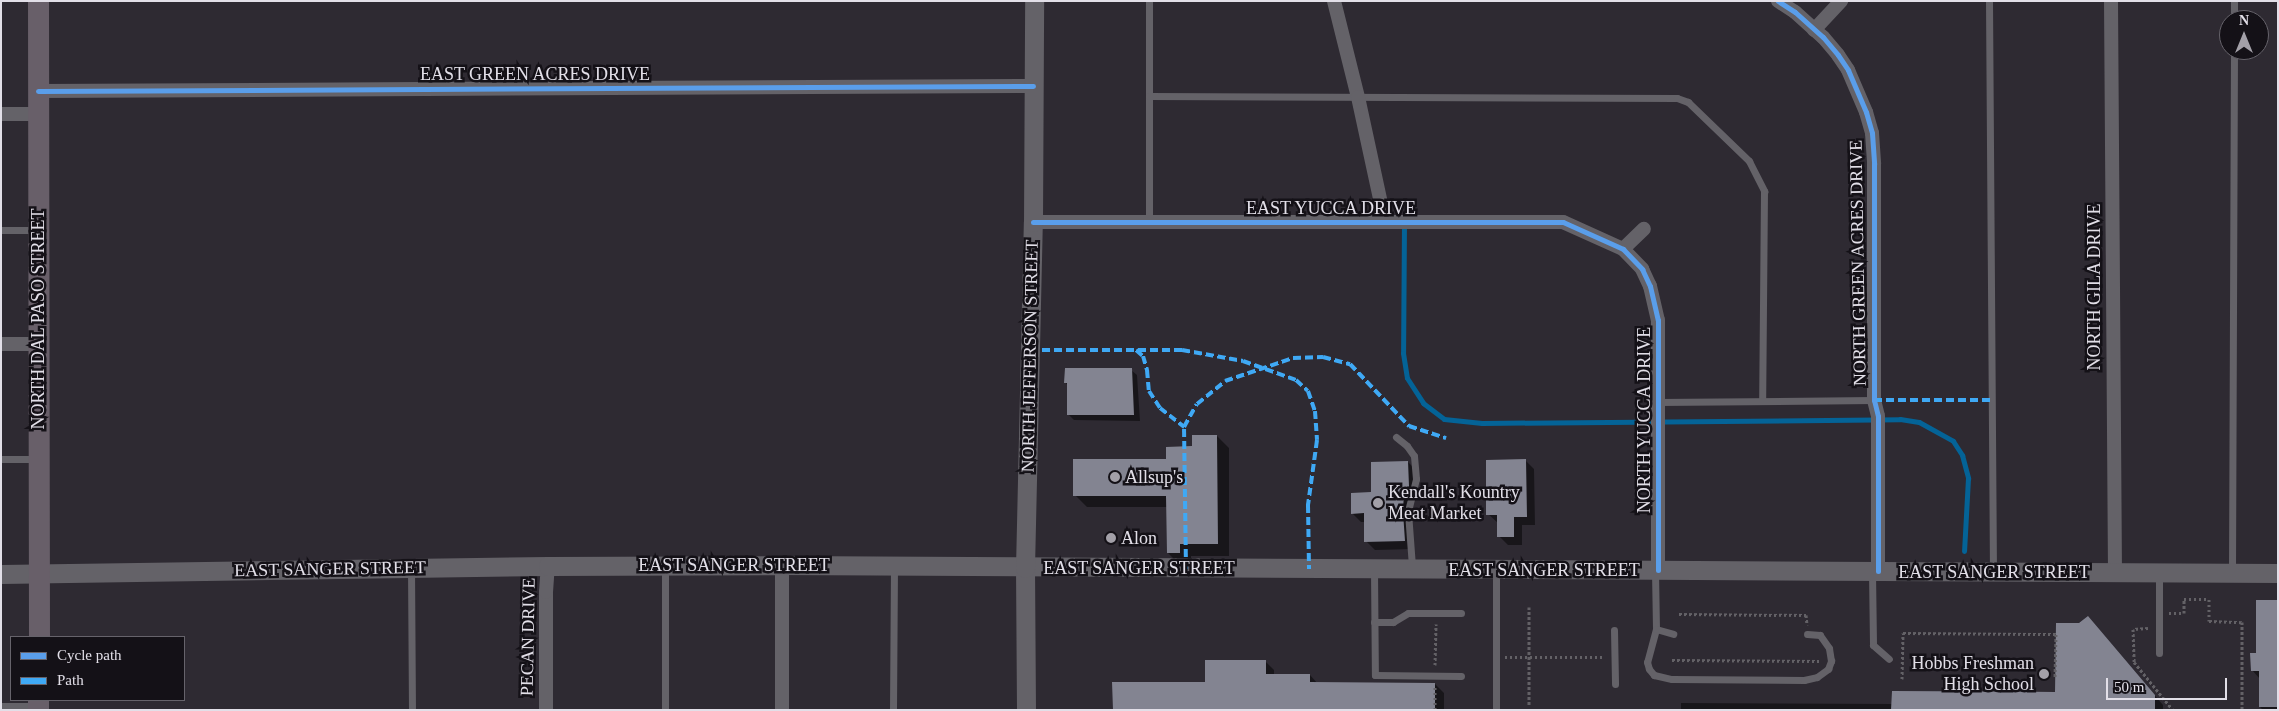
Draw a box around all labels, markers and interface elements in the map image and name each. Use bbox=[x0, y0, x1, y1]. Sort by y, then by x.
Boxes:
north arrow bbox=[2219, 10, 2269, 60]
text: N bbox=[2239, 13, 2249, 28]
street label: EAST GREEN ACRES DRIVE bbox=[419, 63, 651, 85]
street label: NORTH GREEN ACRES DRIVE bbox=[1845, 139, 1871, 387]
street label: EAST YUCCA DRIVE bbox=[1245, 197, 1417, 219]
street label: NORTH GILA DRIVE bbox=[2083, 203, 2105, 371]
street label: NORTH DAL PASO STREET bbox=[27, 208, 49, 430]
street label: NORTH JEFFERSON STREET bbox=[1017, 239, 1043, 473]
street label: NORTH YUCCA DRIVE bbox=[1633, 326, 1655, 514]
place label: Allsup's bbox=[1125, 466, 1183, 488]
marker: Allsup's bbox=[1109, 471, 1121, 483]
place label: Kendall's Kountry Meat Market bbox=[1388, 482, 1520, 524]
marker: Kendall's Kountry Meat Market bbox=[1372, 497, 1384, 509]
place label: Alon bbox=[1121, 527, 1157, 549]
marker: Alon bbox=[1105, 532, 1117, 544]
street label: EAST SANGER STREET bbox=[638, 554, 830, 576]
street label: EAST SANGER STREET bbox=[234, 557, 426, 581]
street label: EAST SANGER STREET bbox=[1043, 557, 1235, 579]
street label: EAST SANGER STREET bbox=[1448, 559, 1640, 581]
street label: EAST SANGER STREET bbox=[1898, 561, 2090, 583]
street label: PECAN DRIVE bbox=[516, 578, 540, 696]
legend bbox=[10, 636, 185, 701]
text: Cycle path bbox=[57, 647, 122, 663]
place label: Hobbs Freshman High School bbox=[1912, 653, 2034, 696]
marker: Hobbs Freshman High School bbox=[2038, 668, 2050, 680]
scale bar bbox=[2109, 668, 2230, 700]
text: Path bbox=[57, 672, 84, 688]
text: 50 m bbox=[2114, 679, 2144, 695]

